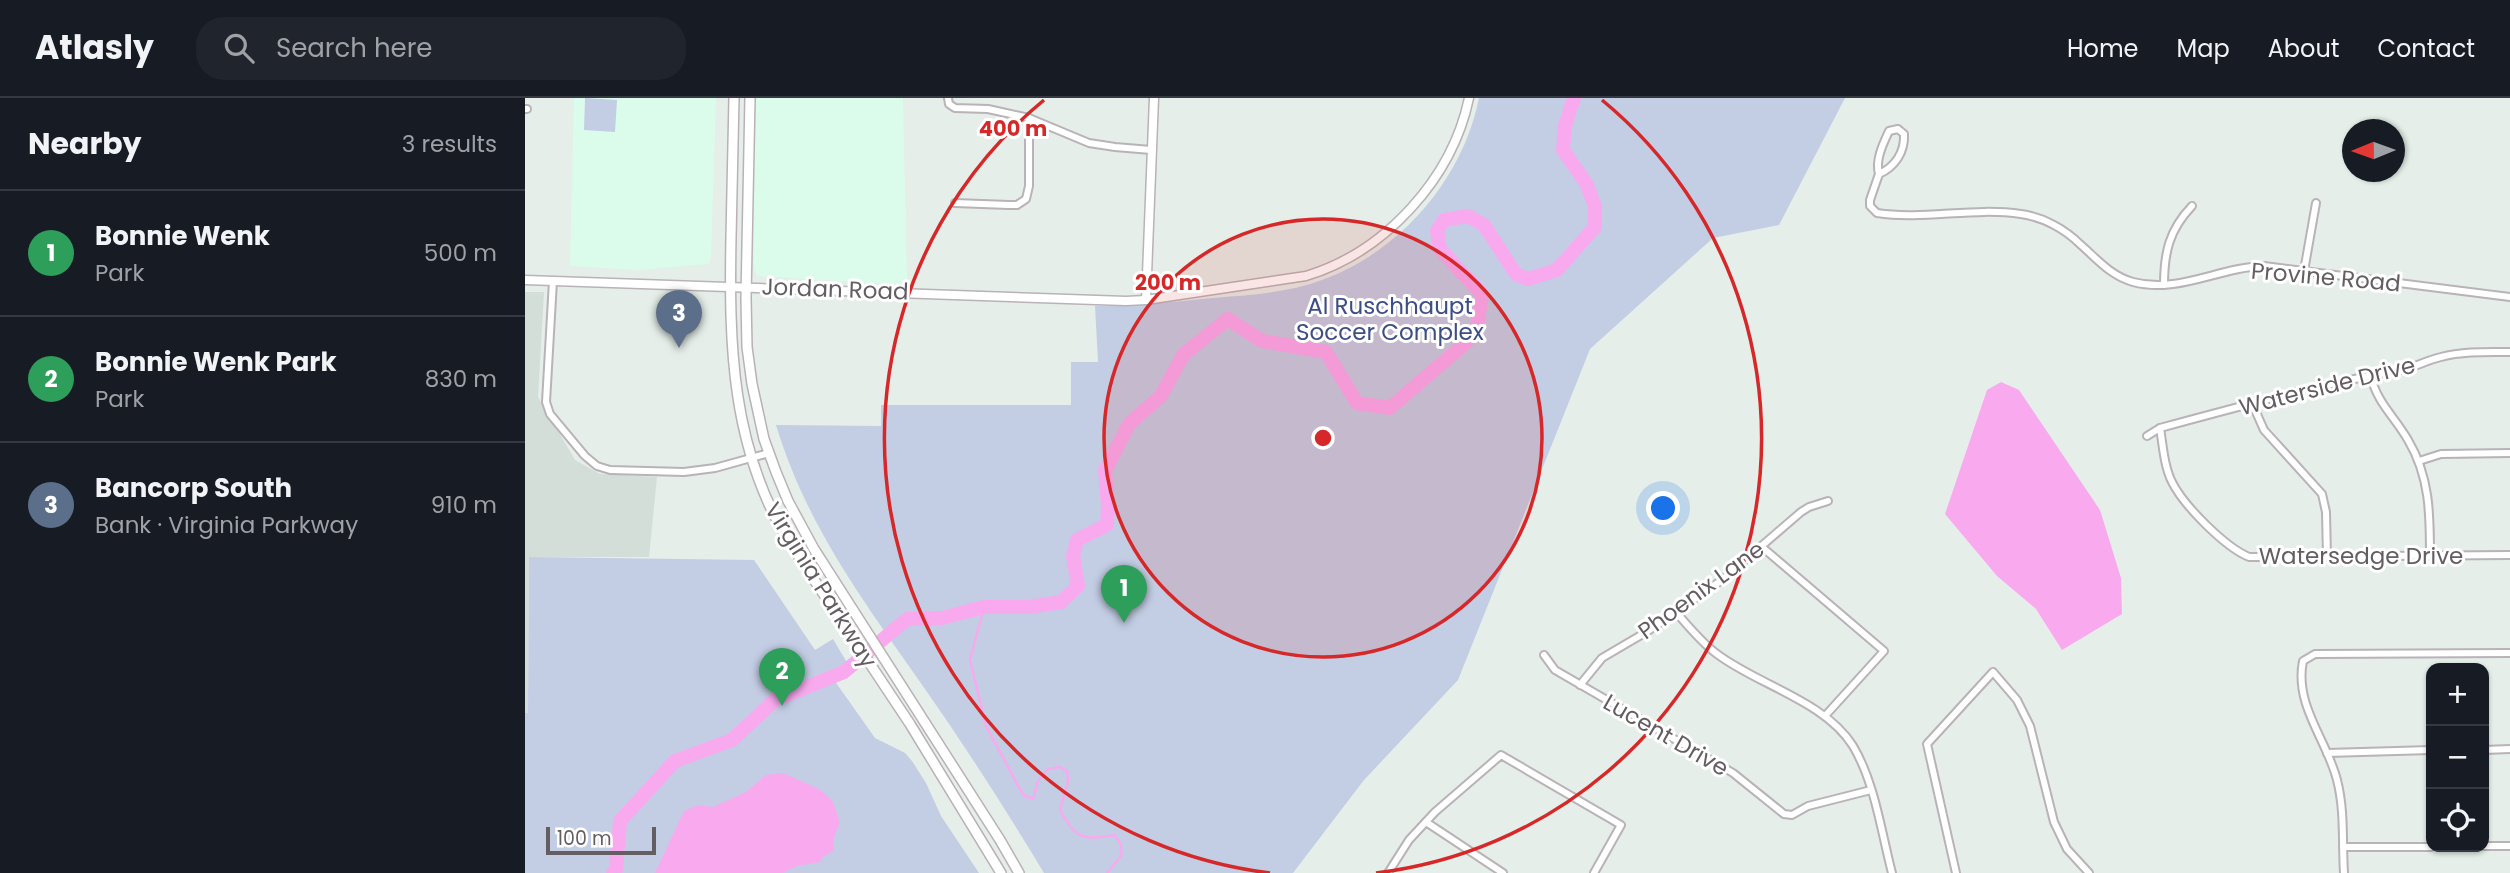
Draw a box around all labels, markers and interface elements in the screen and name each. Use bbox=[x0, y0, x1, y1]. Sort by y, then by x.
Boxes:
search box bbox=[196, 17, 686, 80]
text: Atlasly bbox=[35, 24, 154, 71]
icon: search bbox=[220, 29, 258, 67]
text: Search here bbox=[276, 30, 432, 66]
text: Home bbox=[2067, 32, 2139, 65]
text: Map bbox=[2177, 32, 2230, 65]
text: About bbox=[2268, 32, 2339, 65]
text: Contact bbox=[2377, 32, 2475, 65]
text: 400 m bbox=[979, 114, 1047, 143]
north arrow bbox=[2342, 119, 2405, 182]
text: Nearby bbox=[28, 122, 142, 165]
text: 3 results bbox=[402, 128, 497, 160]
text: Bonnie Wenk bbox=[95, 218, 270, 254]
text: 1 bbox=[47, 237, 55, 269]
text: 500 m bbox=[424, 237, 497, 269]
street label: Provine Road bbox=[2250, 255, 2402, 299]
text: Park bbox=[95, 257, 144, 289]
text: 200 m bbox=[1135, 268, 1201, 297]
street label: Jordan Road bbox=[761, 270, 909, 308]
pin: 3 bbox=[656, 290, 702, 348]
park label: Al Ruschhaupt Soccer Complex bbox=[1296, 290, 1484, 348]
text: Bonnie Wenk Park bbox=[95, 344, 337, 380]
street label: Waterside Drive bbox=[2236, 349, 2418, 423]
text: 2 bbox=[44, 363, 58, 395]
text: 830 m bbox=[425, 363, 497, 395]
text: Park bbox=[95, 383, 144, 415]
centre of rings bbox=[1311, 426, 1335, 450]
text: Bancorp South bbox=[95, 470, 292, 506]
text: 3 bbox=[44, 489, 58, 521]
text: 910 m bbox=[431, 489, 497, 521]
your location bbox=[1646, 491, 1680, 525]
street label: Virginia Parkway bbox=[757, 496, 885, 674]
text: Bank · Virginia Parkway bbox=[95, 509, 358, 541]
street label: Phoenix Lane bbox=[1631, 533, 1771, 647]
street label: Watersedge Drive bbox=[2259, 540, 2463, 572]
pin: 1 bbox=[1101, 565, 1147, 623]
pin: 2 bbox=[759, 648, 805, 706]
map controls bbox=[2426, 663, 2489, 852]
button: + bbox=[2426, 663, 2489, 726]
street label: Lucent Drive bbox=[1597, 686, 1735, 784]
button: − bbox=[2426, 726, 2489, 789]
button: locate bbox=[2426, 789, 2489, 852]
scale bar bbox=[546, 824, 656, 856]
text: 100 m bbox=[557, 825, 612, 852]

